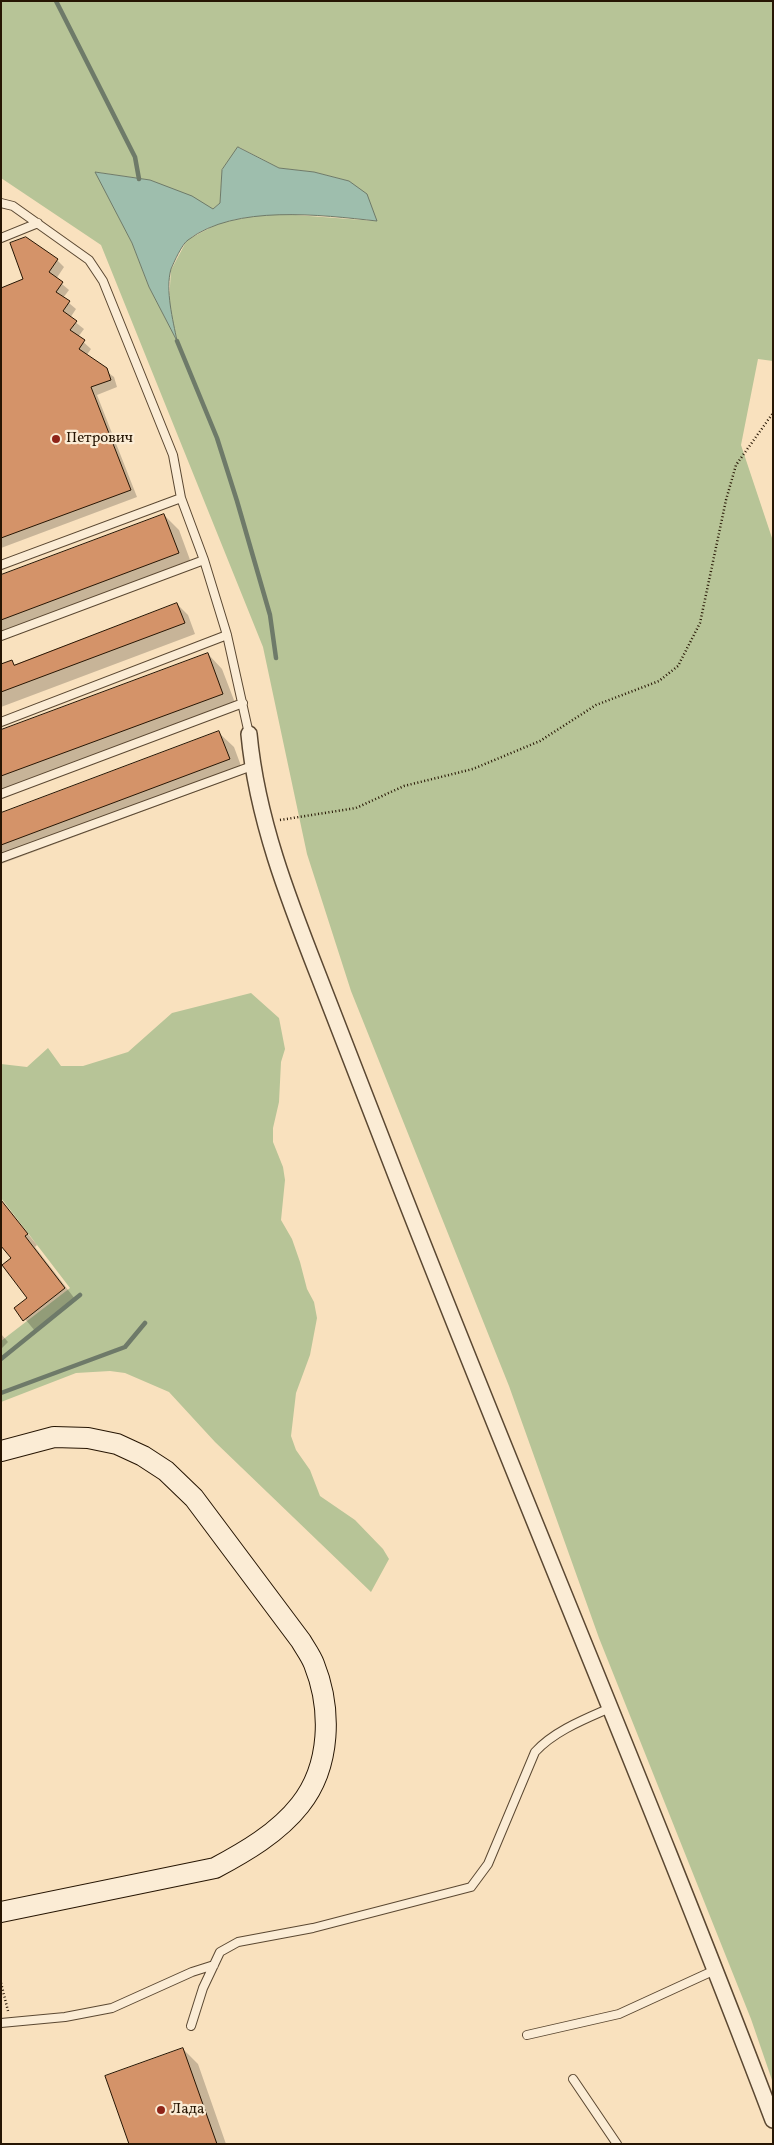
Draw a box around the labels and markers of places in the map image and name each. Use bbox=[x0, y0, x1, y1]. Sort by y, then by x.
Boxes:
place label: Петрович bbox=[66, 430, 133, 448]
marker: Петрович bbox=[50, 433, 62, 445]
place label: Лада bbox=[171, 2101, 205, 2119]
marker: Лада bbox=[155, 2104, 167, 2116]

